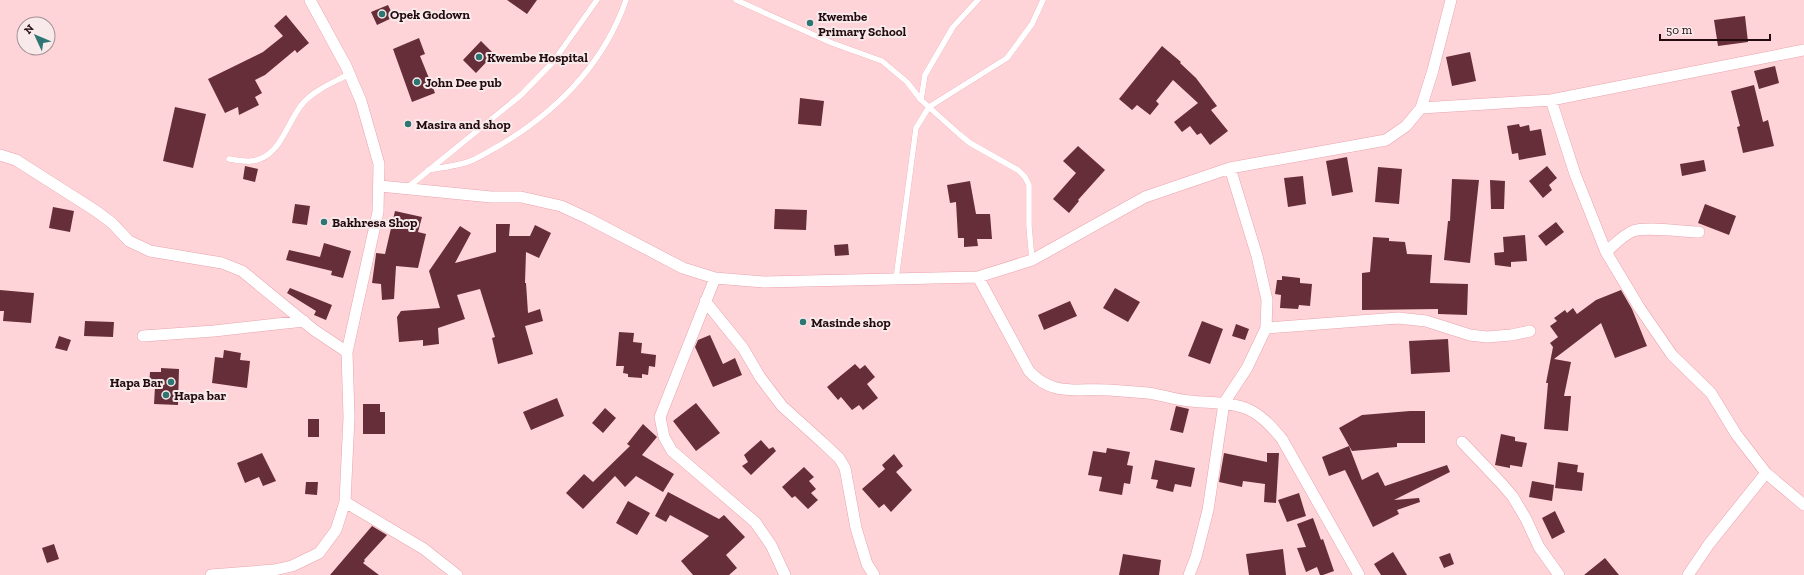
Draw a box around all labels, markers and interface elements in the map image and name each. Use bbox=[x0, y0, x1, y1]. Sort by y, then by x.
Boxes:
place label: Opek Godown bbox=[390, 7, 470, 22]
marker: Opek Godown bbox=[377, 9, 387, 19]
place label: Kwembe Primary School bbox=[818, 9, 907, 39]
north arrow bbox=[16, 16, 56, 56]
scale bar bbox=[1660, 16, 1770, 42]
marker: Kwembe Primary School bbox=[805, 18, 815, 28]
text: N bbox=[22, 21, 37, 37]
text: 50 m bbox=[1666, 23, 1693, 37]
place label: Kwembe Hospital bbox=[487, 50, 588, 65]
marker: Kwembe Hospital bbox=[474, 52, 484, 62]
place label: John Dee pub bbox=[425, 75, 502, 90]
marker: John Dee pub bbox=[412, 77, 422, 87]
place label: Masira and shop bbox=[416, 117, 511, 132]
marker: Masira and shop bbox=[403, 119, 413, 129]
place label: Bakhresa Shop bbox=[332, 215, 418, 230]
marker: Bakhresa Shop bbox=[319, 217, 329, 227]
place label: Masinde shop bbox=[811, 315, 891, 330]
marker: Masinde shop bbox=[798, 317, 808, 327]
place label: Hapa Bar bbox=[110, 375, 163, 390]
marker: Hapa Bar bbox=[166, 377, 176, 387]
place label: Hapa bar bbox=[174, 388, 227, 403]
marker: Hapa bar bbox=[161, 390, 171, 400]

